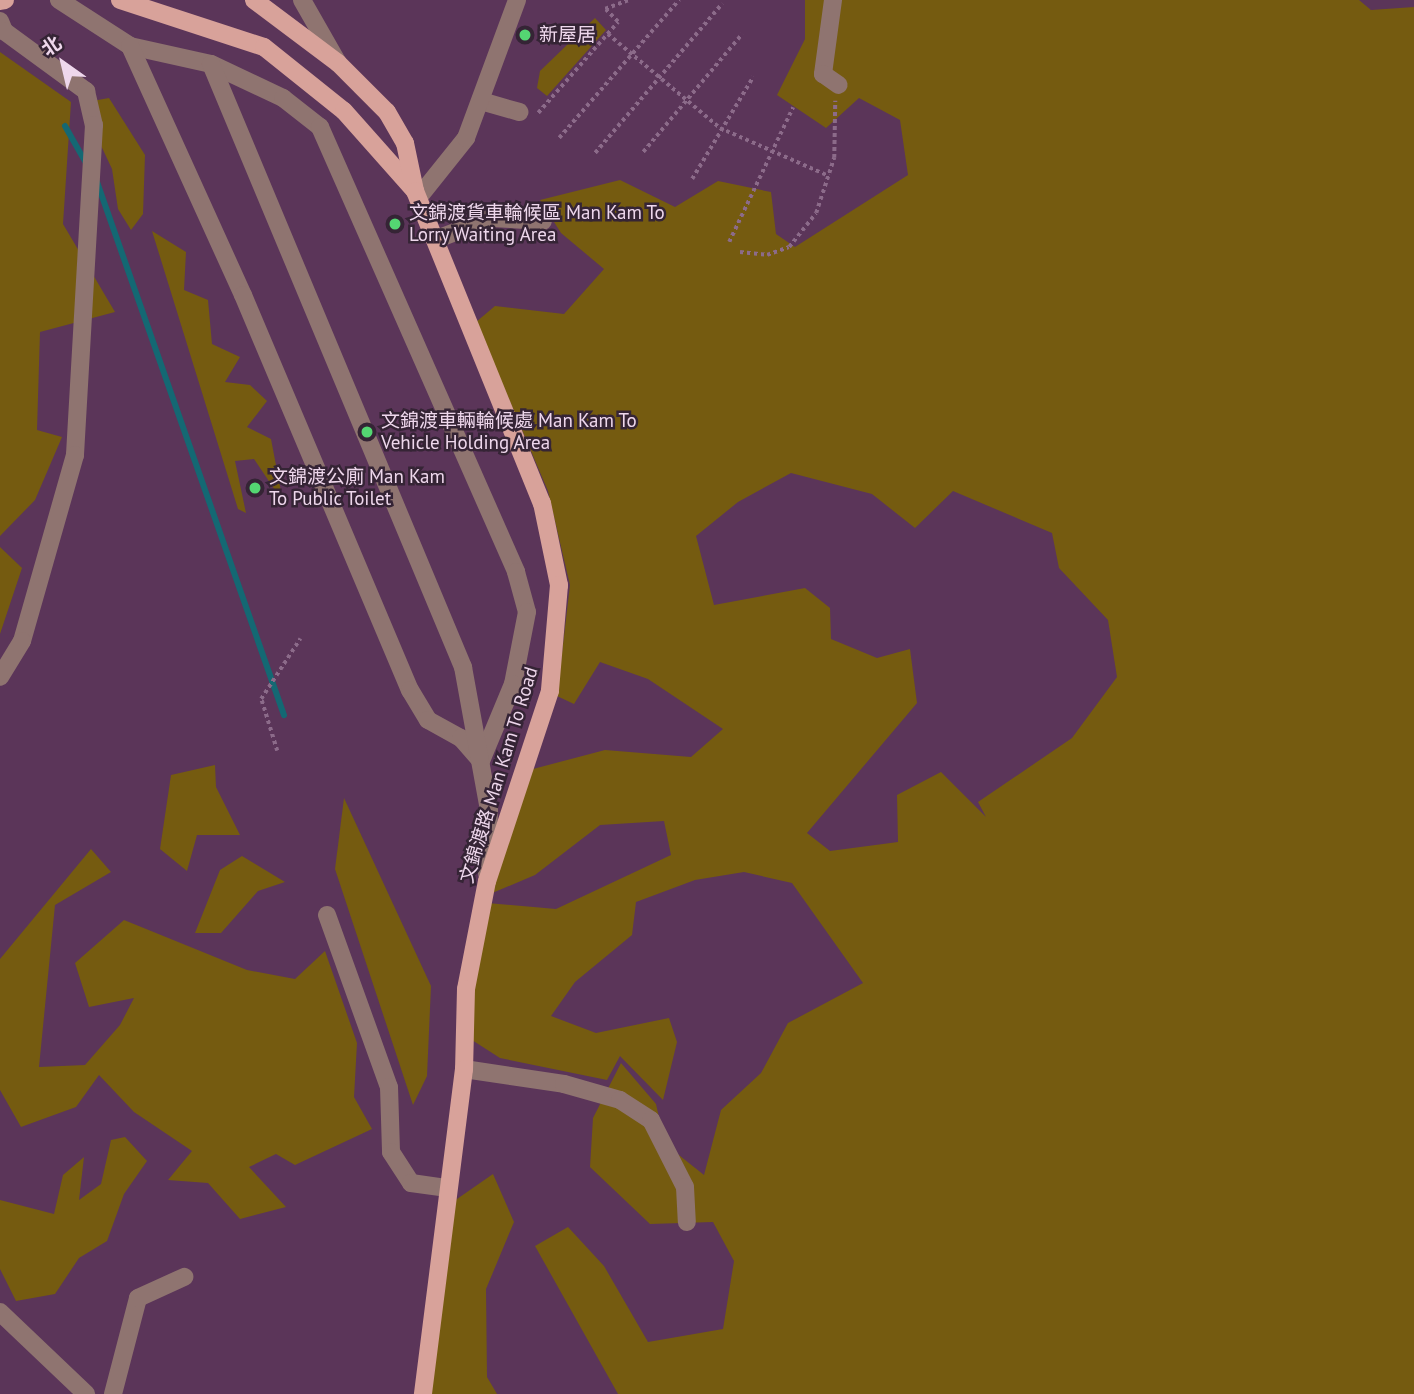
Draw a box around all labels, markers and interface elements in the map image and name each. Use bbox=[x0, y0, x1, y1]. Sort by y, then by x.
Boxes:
place label: 新屋居 bbox=[539, 24, 596, 46]
marker: 新屋居 bbox=[517, 27, 533, 43]
north arrow bbox=[28, 28, 98, 98]
text: 北 bbox=[37, 30, 66, 61]
place label: 文錦渡貨車輪候區 Man Kam To Lorry Waiting Area bbox=[409, 202, 665, 246]
marker: 文錦渡貨車輪候區 Man Kam To Lorry Waiting Area bbox=[387, 216, 403, 232]
place label: 文錦渡車輛輪候處 Man Kam To Vehicle Holding Area bbox=[381, 410, 637, 454]
marker: 文錦渡車輛輪候處 Man Kam To Vehicle Holding Area bbox=[359, 424, 375, 440]
place label: 文錦渡公廁 Man Kam To Public Toilet bbox=[269, 466, 445, 510]
marker: 文錦渡公廁 Man Kam To Public Toilet bbox=[247, 480, 263, 496]
street label: 文錦渡路 Man Kam To Road bbox=[455, 664, 543, 886]

